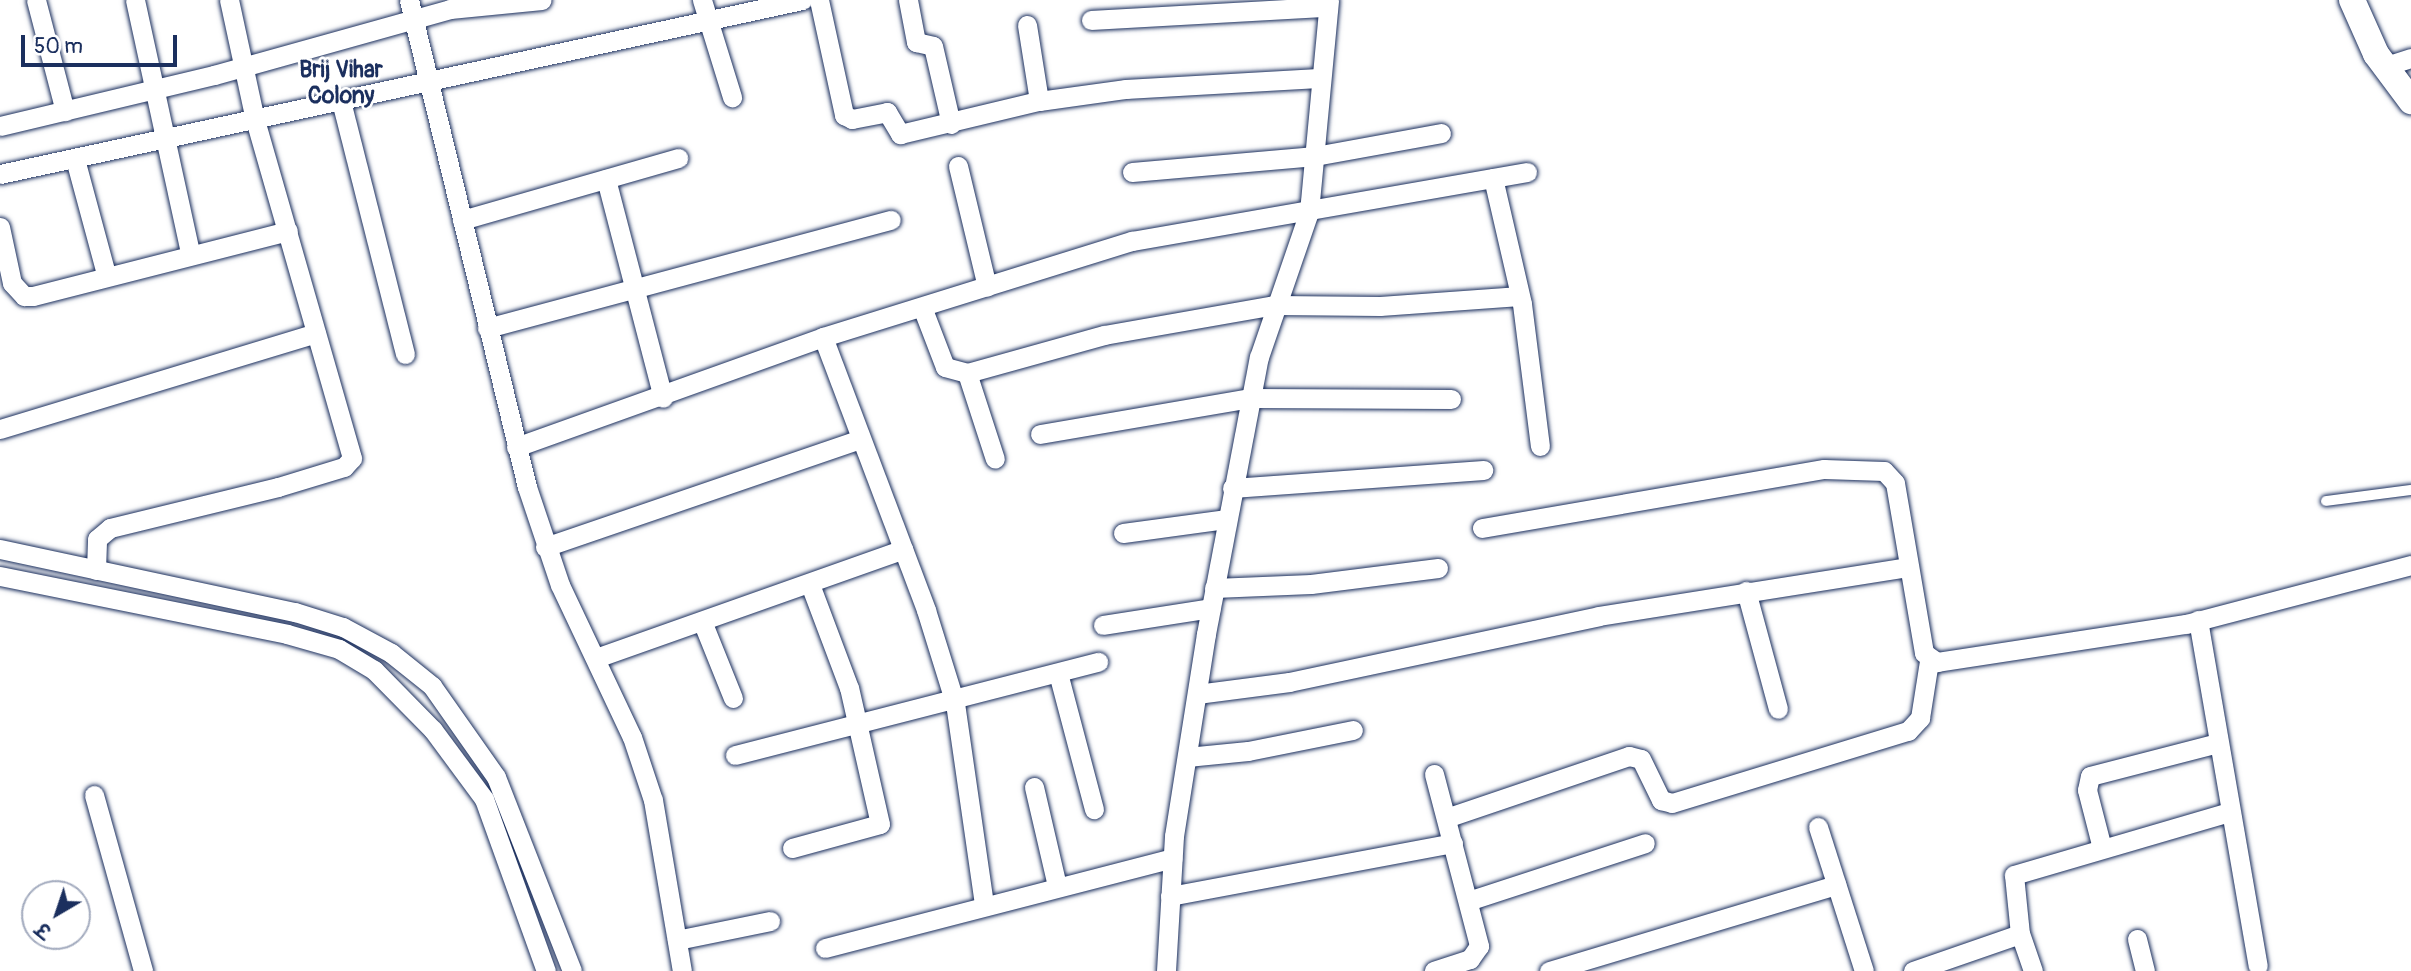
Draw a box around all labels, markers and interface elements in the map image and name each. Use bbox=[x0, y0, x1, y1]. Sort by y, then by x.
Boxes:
scale bar bbox=[24, 21, 180, 65]
text: 50 m bbox=[34, 33, 83, 60]
district label: Brij Vihar Colony bbox=[299, 56, 383, 110]
north arrow bbox=[21, 880, 91, 950]
text: उ bbox=[32, 916, 57, 943]

